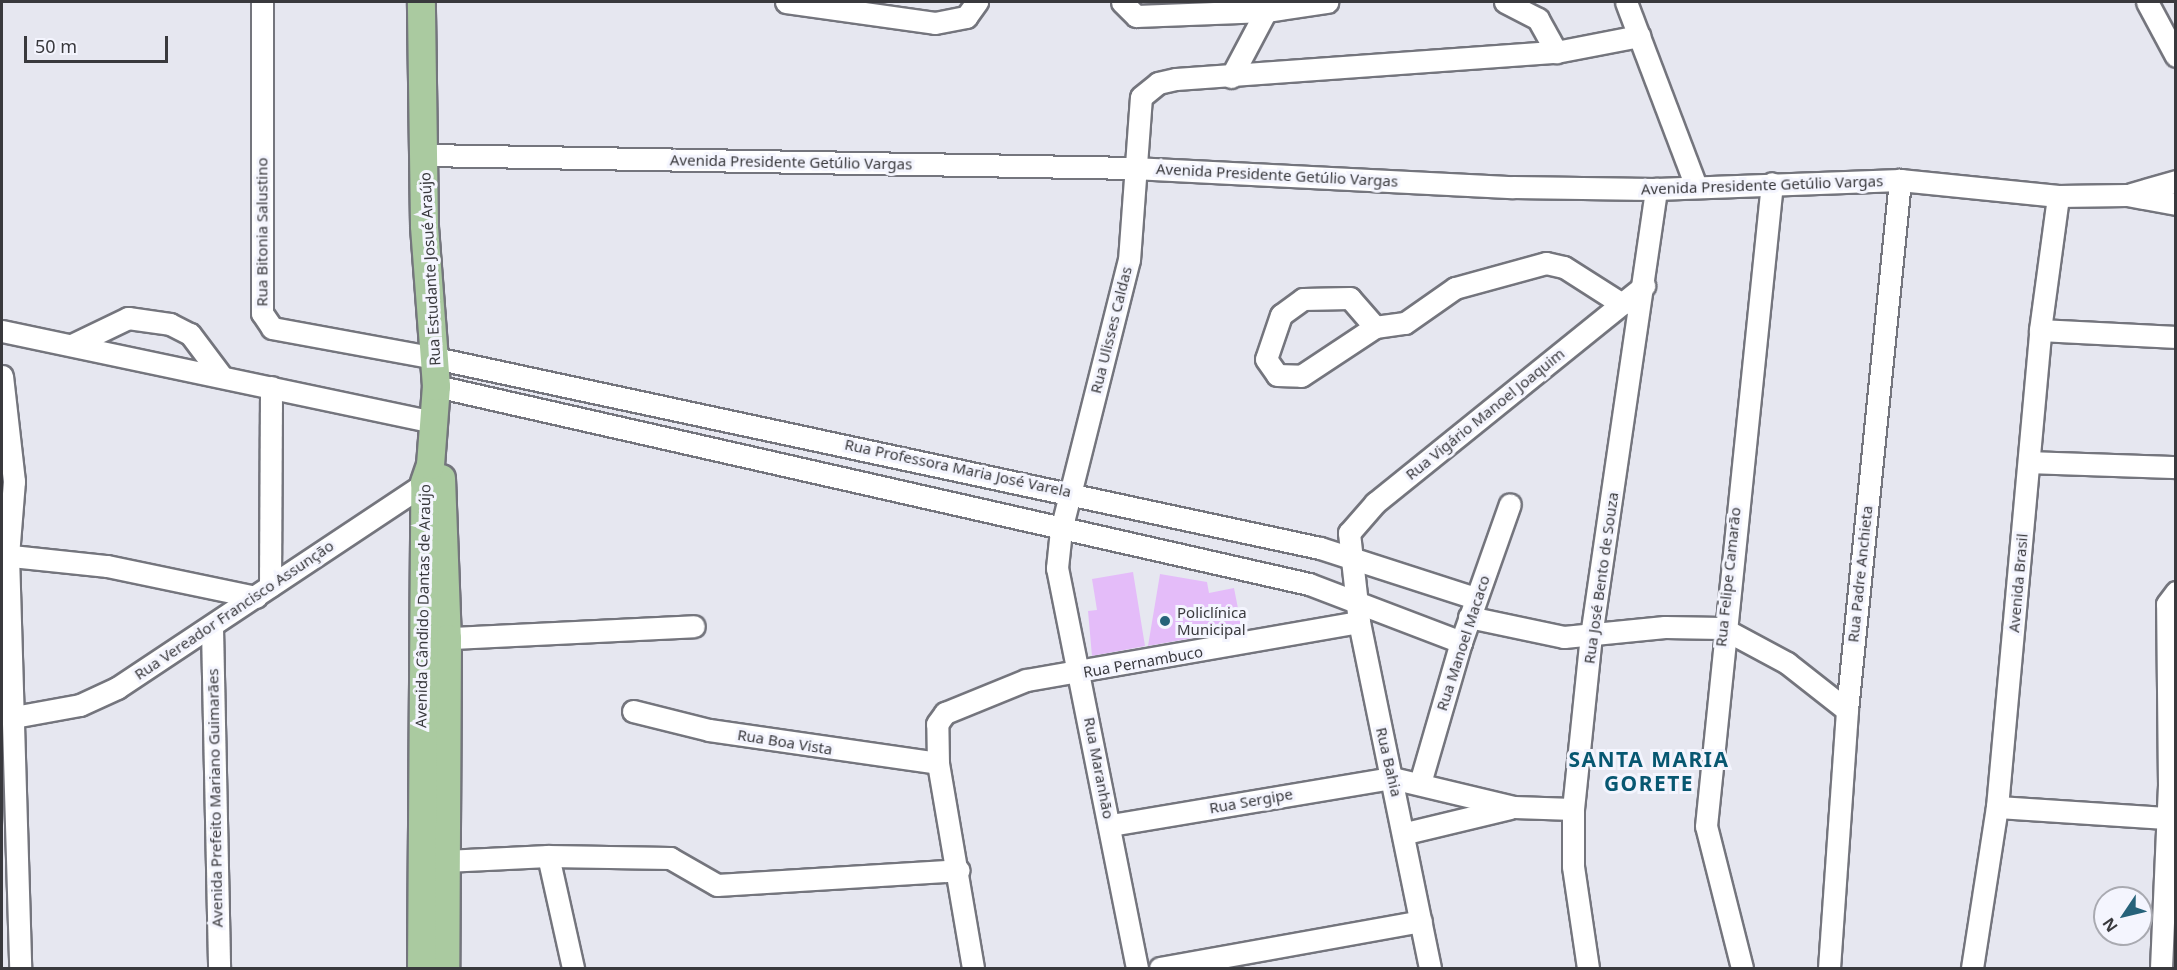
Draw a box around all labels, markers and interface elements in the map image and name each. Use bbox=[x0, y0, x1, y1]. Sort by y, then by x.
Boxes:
scale bar bbox=[27, 24, 171, 62]
text: 50 m bbox=[35, 34, 77, 58]
street label: Avenida Presidente Getúlio Vargas bbox=[670, 151, 912, 173]
street label: Rua Bitonia Salustino bbox=[253, 157, 271, 307]
street label: Avenida Presidente Getúlio Vargas bbox=[1156, 160, 1398, 190]
street label: Rua Estudante Josué Araújo bbox=[416, 172, 444, 366]
street label: Avenida Presidente Getúlio Vargas bbox=[1641, 172, 1883, 198]
street label: Rua Ulisses Caldas bbox=[1087, 265, 1135, 395]
street label: Rua Vigário Manoel Joaquim bbox=[1402, 344, 1568, 484]
street label: Rua Professora Maria José Varela bbox=[843, 435, 1073, 501]
street label: Avenida Cândido Dantas de Araújo bbox=[412, 484, 434, 728]
street label: Rua José Bento de Souza bbox=[1580, 491, 1622, 665]
street label: Rua Padre Anchieta bbox=[1844, 505, 1876, 643]
street label: Rua Felipe Camarão bbox=[1712, 506, 1744, 648]
street label: Avenida Brasil bbox=[2005, 533, 2031, 633]
street label: Rua Vereador Francisco Assunção bbox=[131, 536, 337, 684]
street label: Rua Manoel Macaco bbox=[1433, 573, 1493, 713]
place label: Policlínica Municipal bbox=[1177, 603, 1247, 638]
marker: Policlínica Municipal bbox=[1158, 614, 1172, 628]
street label: Rua Pernambuco bbox=[1082, 643, 1204, 681]
street label: Avenida Prefeito Mariano Guimarães bbox=[204, 668, 226, 928]
street label: Rua Maranhão bbox=[1080, 716, 1118, 820]
street label: Rua Boa Vista bbox=[736, 726, 834, 758]
street label: Rua Bahia bbox=[1372, 726, 1406, 798]
district label: SANTA MARIA GORETE bbox=[1568, 746, 1730, 796]
street label: Rua Sergipe bbox=[1208, 785, 1294, 817]
north arrow bbox=[2093, 886, 2153, 946]
text: N bbox=[2097, 914, 2123, 937]

